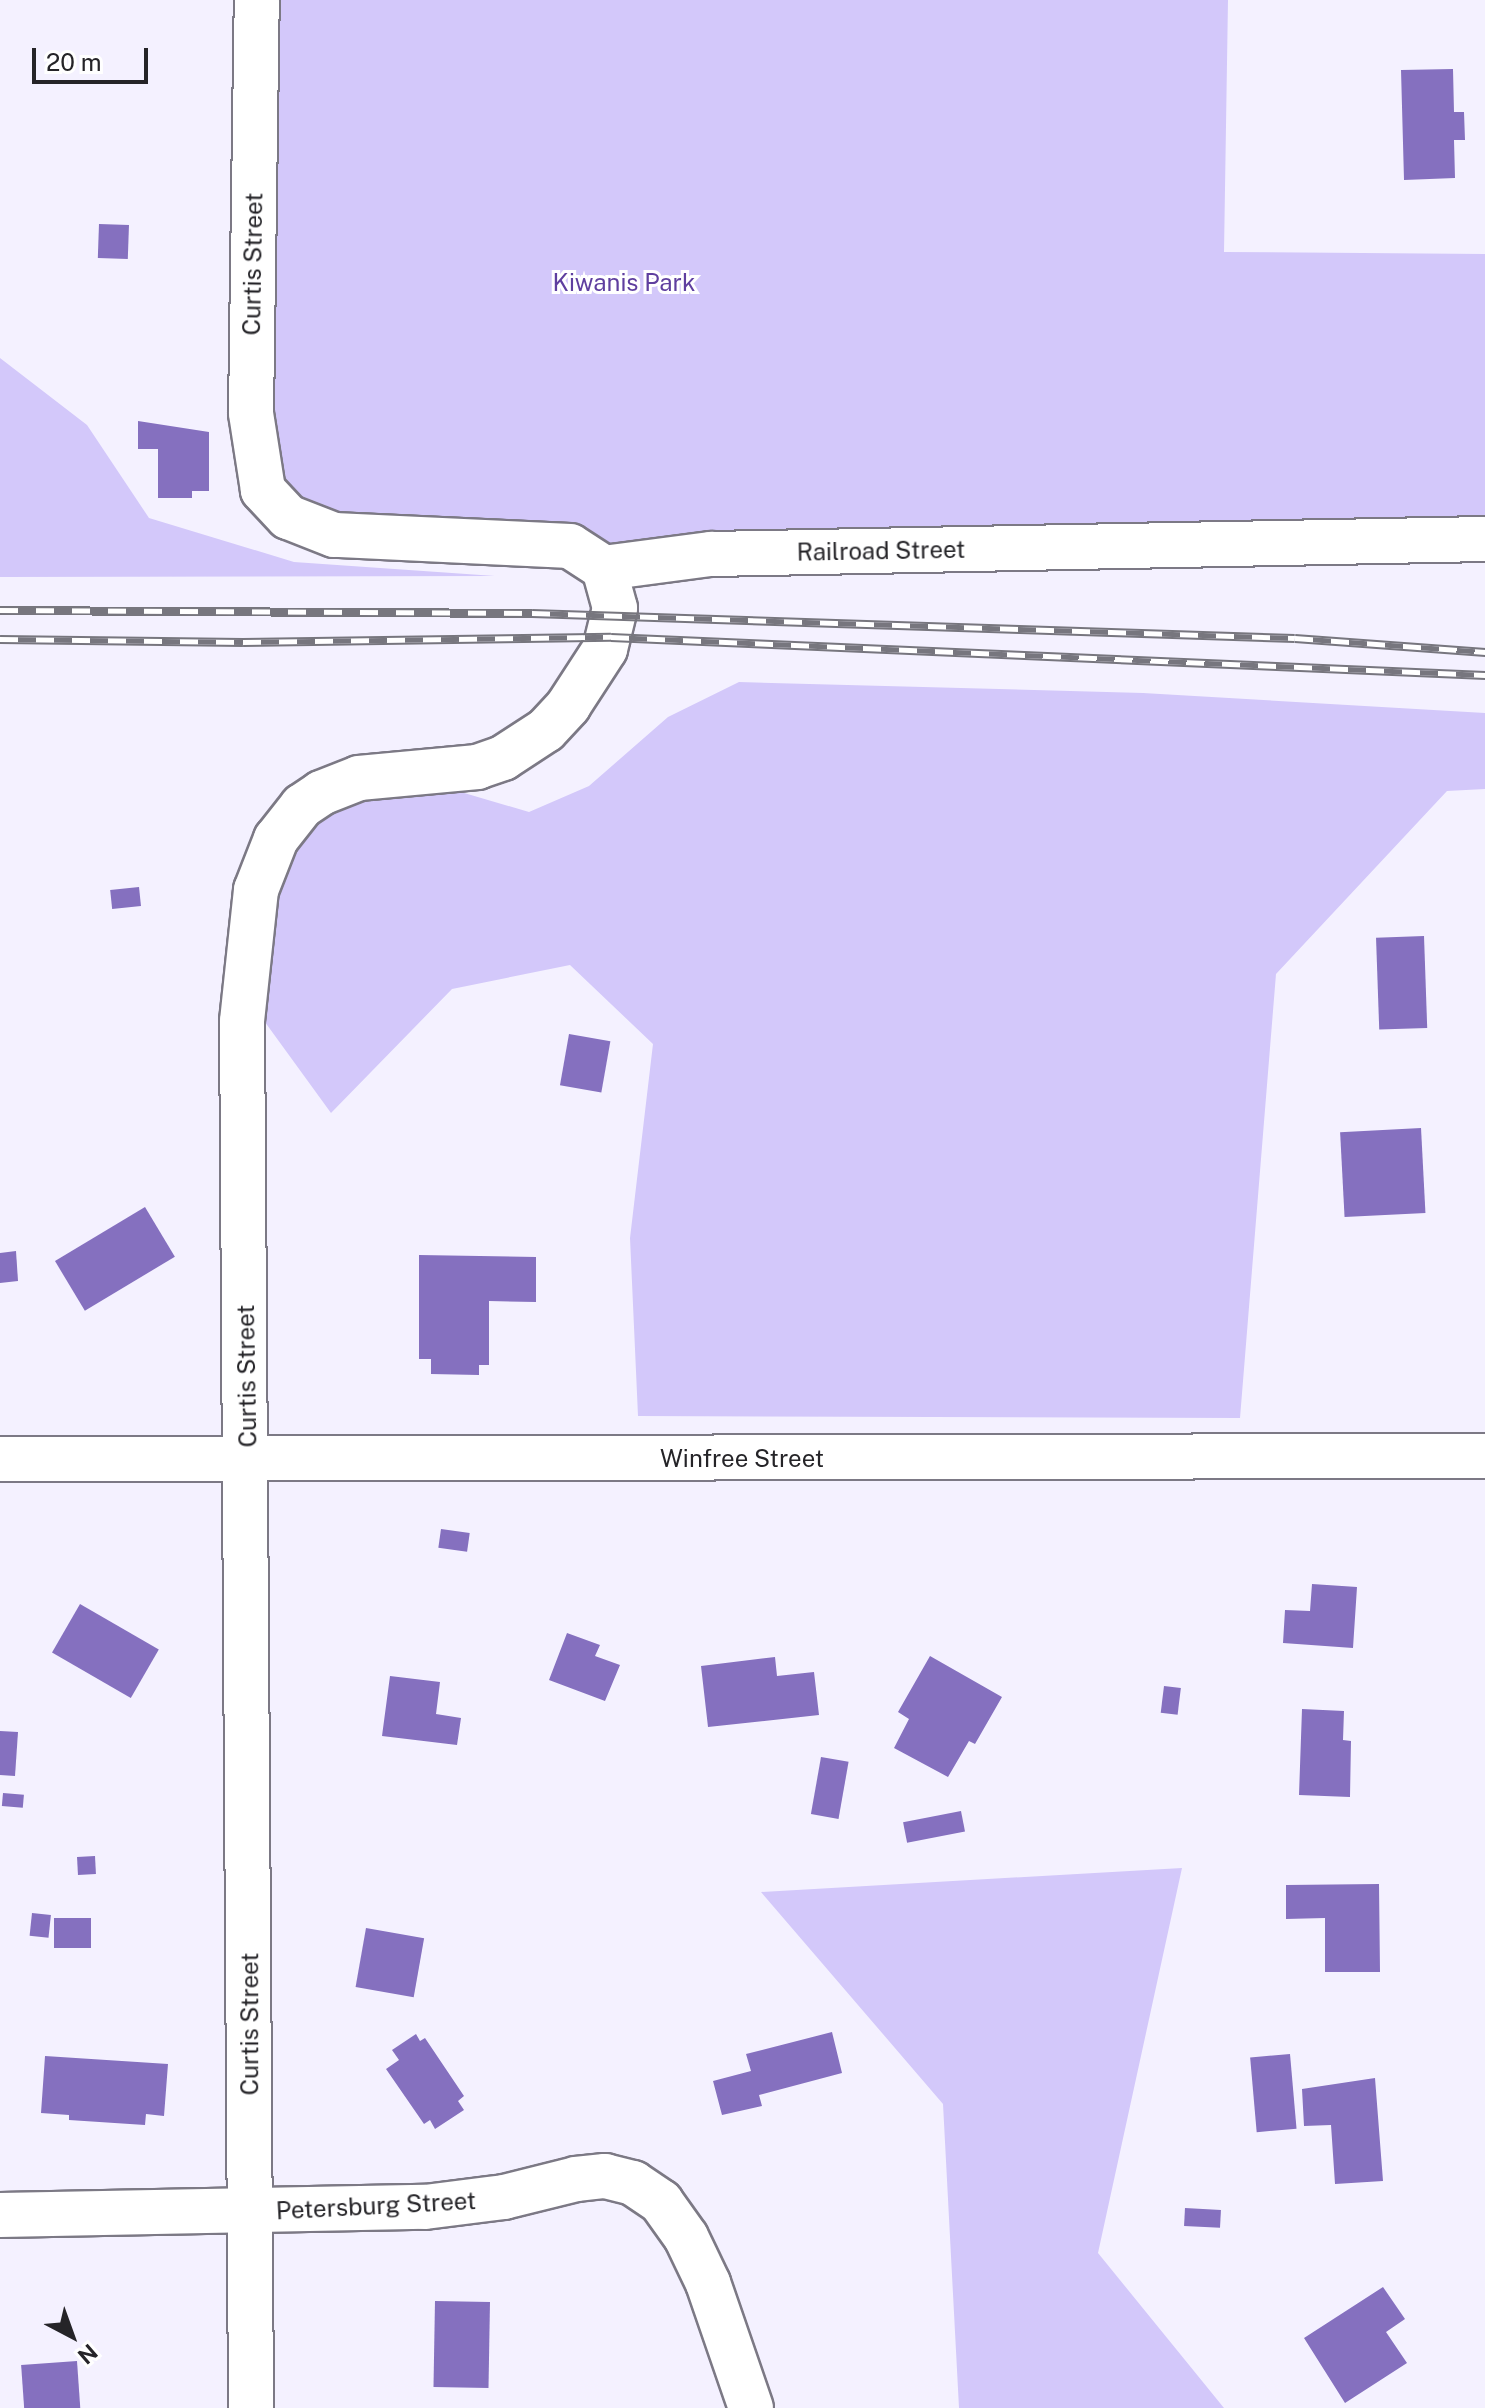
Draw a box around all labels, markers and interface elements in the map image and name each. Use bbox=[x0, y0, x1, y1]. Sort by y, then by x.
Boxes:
scale bar bbox=[36, 32, 152, 82]
text: 20 m bbox=[46, 48, 102, 76]
street label: Curtis Street bbox=[237, 192, 269, 336]
park label: Kiwanis Park bbox=[553, 269, 695, 297]
street label: Railroad Street bbox=[796, 535, 966, 567]
street label: Curtis Street bbox=[231, 1304, 263, 1448]
street label: Winfree Street bbox=[660, 1445, 824, 1473]
street label: Curtis Street bbox=[236, 1953, 264, 2095]
street label: Petersburg Street bbox=[275, 2186, 477, 2226]
north arrow bbox=[32, 2296, 112, 2376]
text: N bbox=[73, 2339, 103, 2370]

